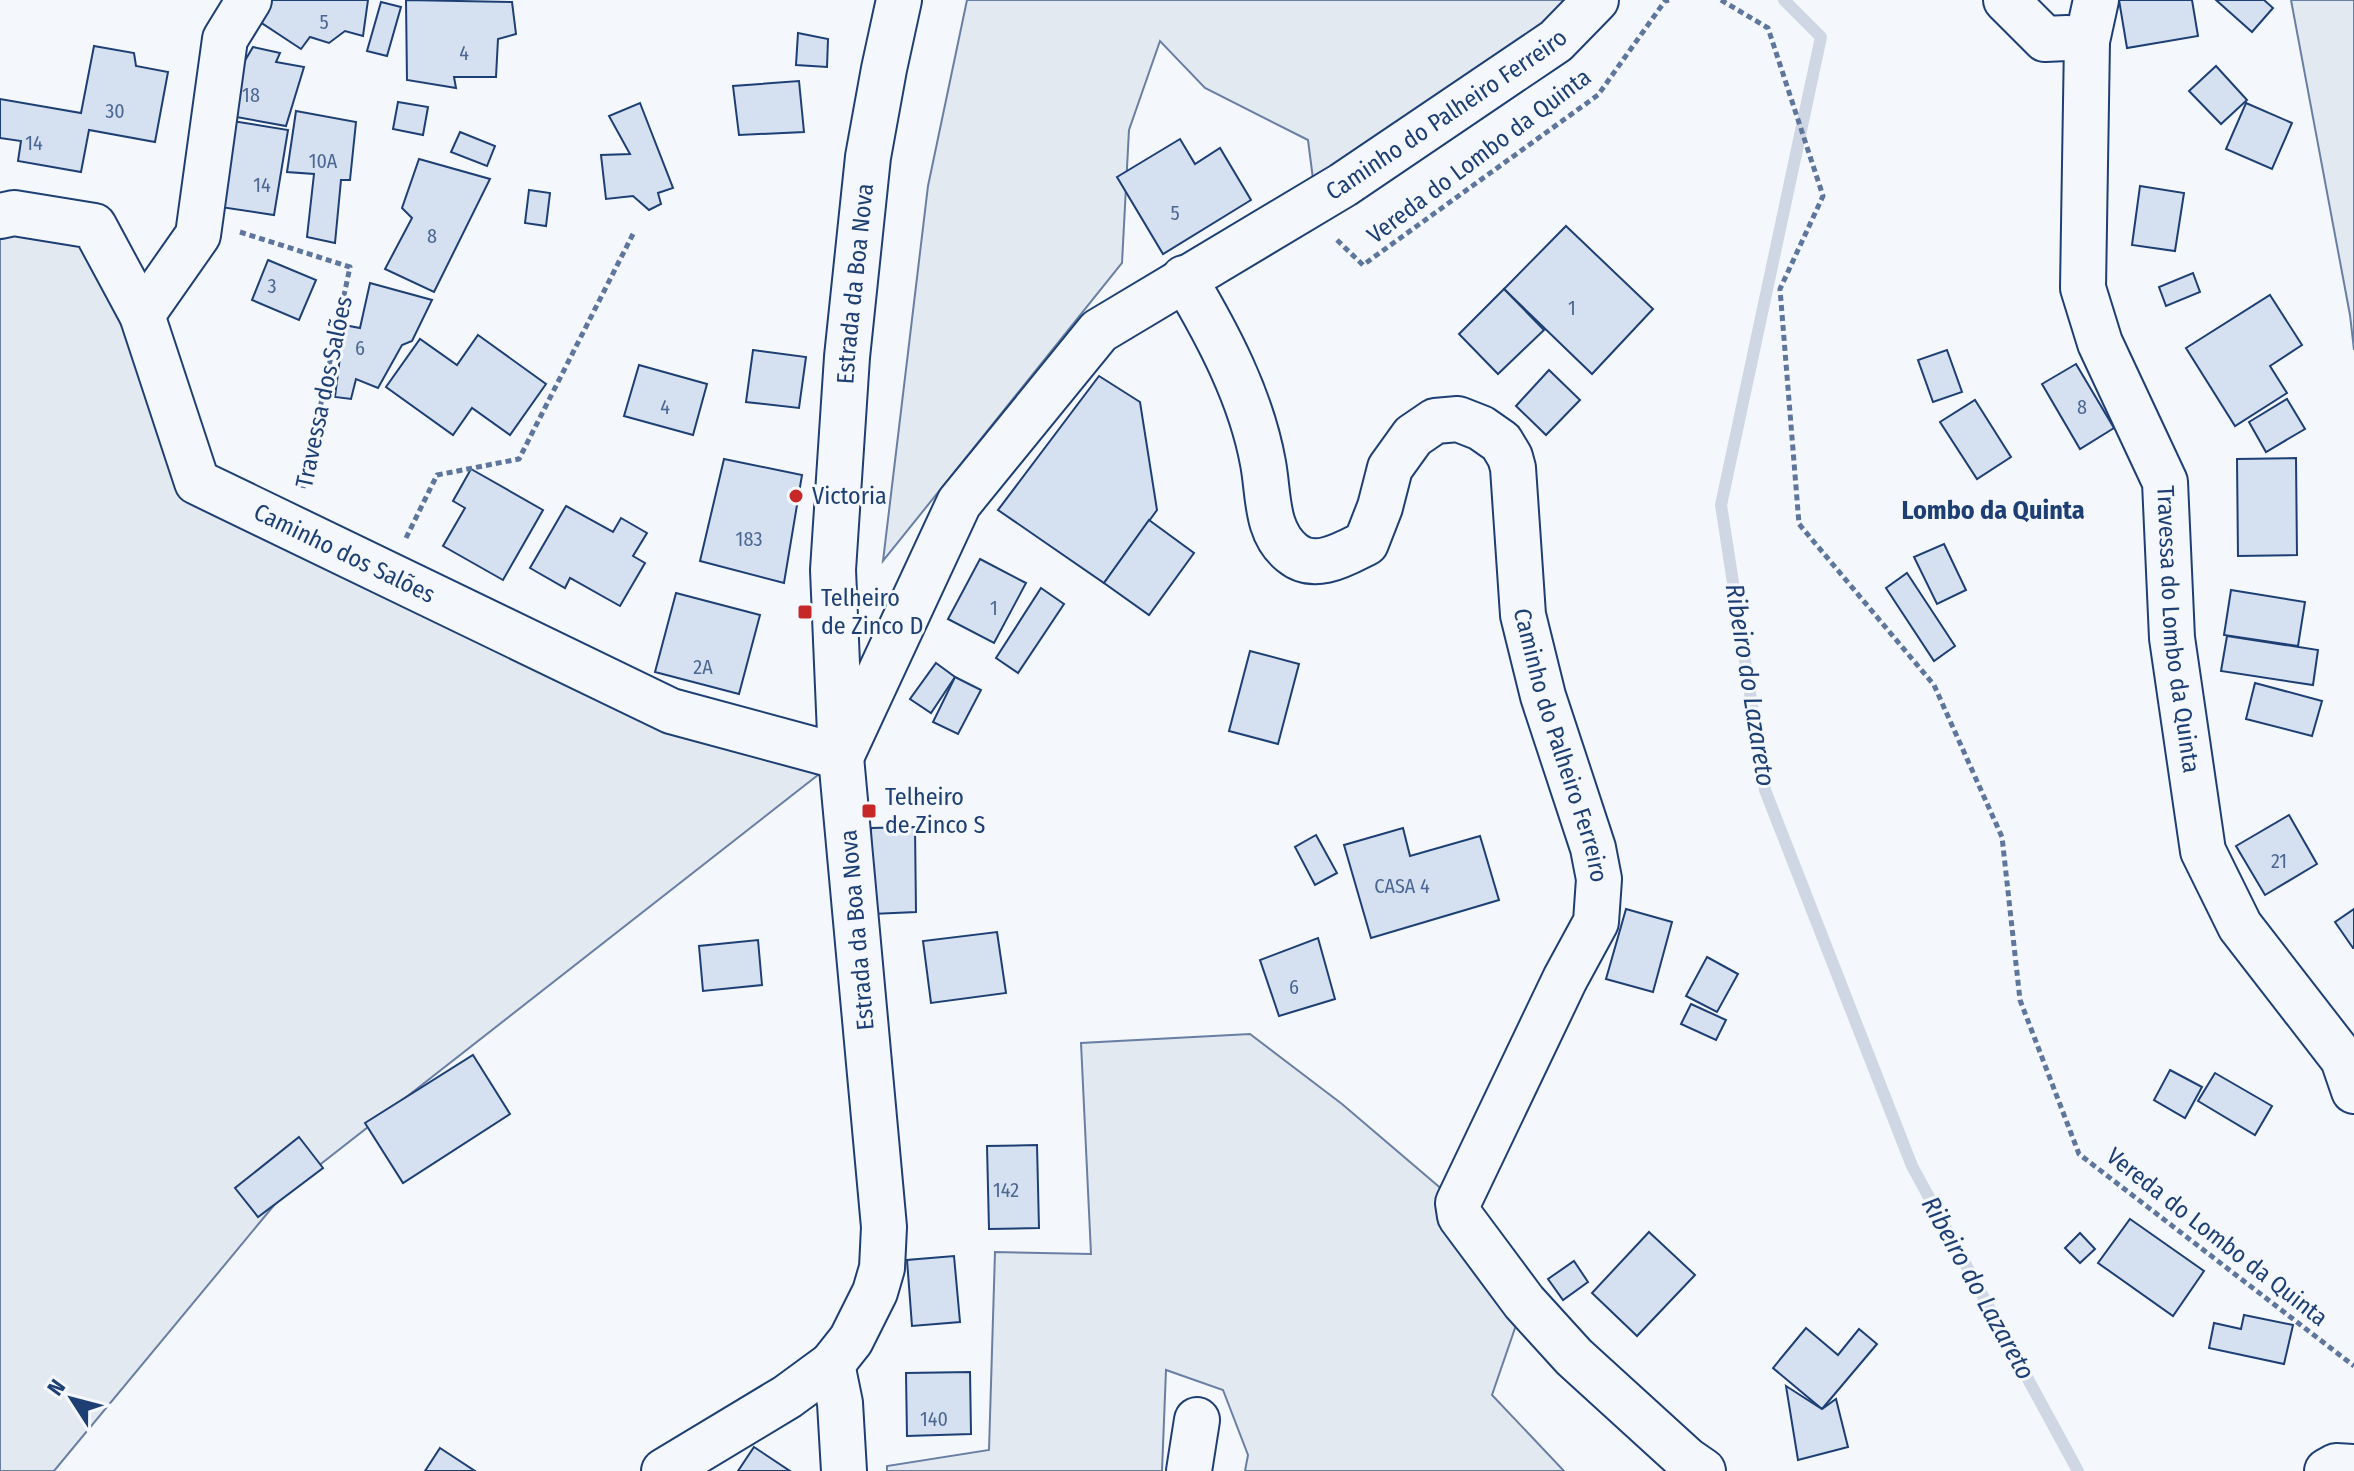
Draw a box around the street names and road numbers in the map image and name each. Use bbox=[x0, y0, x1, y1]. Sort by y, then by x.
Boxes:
street label: Caminho do Palheiro Ferreiro bbox=[1321, 24, 1573, 206]
street label: Vereda do Lombo da Quinta bbox=[1362, 63, 1596, 249]
street label: Estrada da Boa Nova bbox=[831, 182, 879, 385]
street label: Travessa dos Salões bbox=[290, 294, 358, 490]
street label: Travessa do Lombo da Quinta bbox=[2151, 485, 2205, 775]
street label: Caminho dos Salões bbox=[249, 498, 439, 609]
street label: Caminho do Palheiro Ferreiro bbox=[1509, 608, 1613, 885]
street label: Estrada da Boa Nova bbox=[834, 829, 880, 1031]
street label: Vereda do Lombo da Quinta bbox=[2101, 1142, 2333, 1332]

